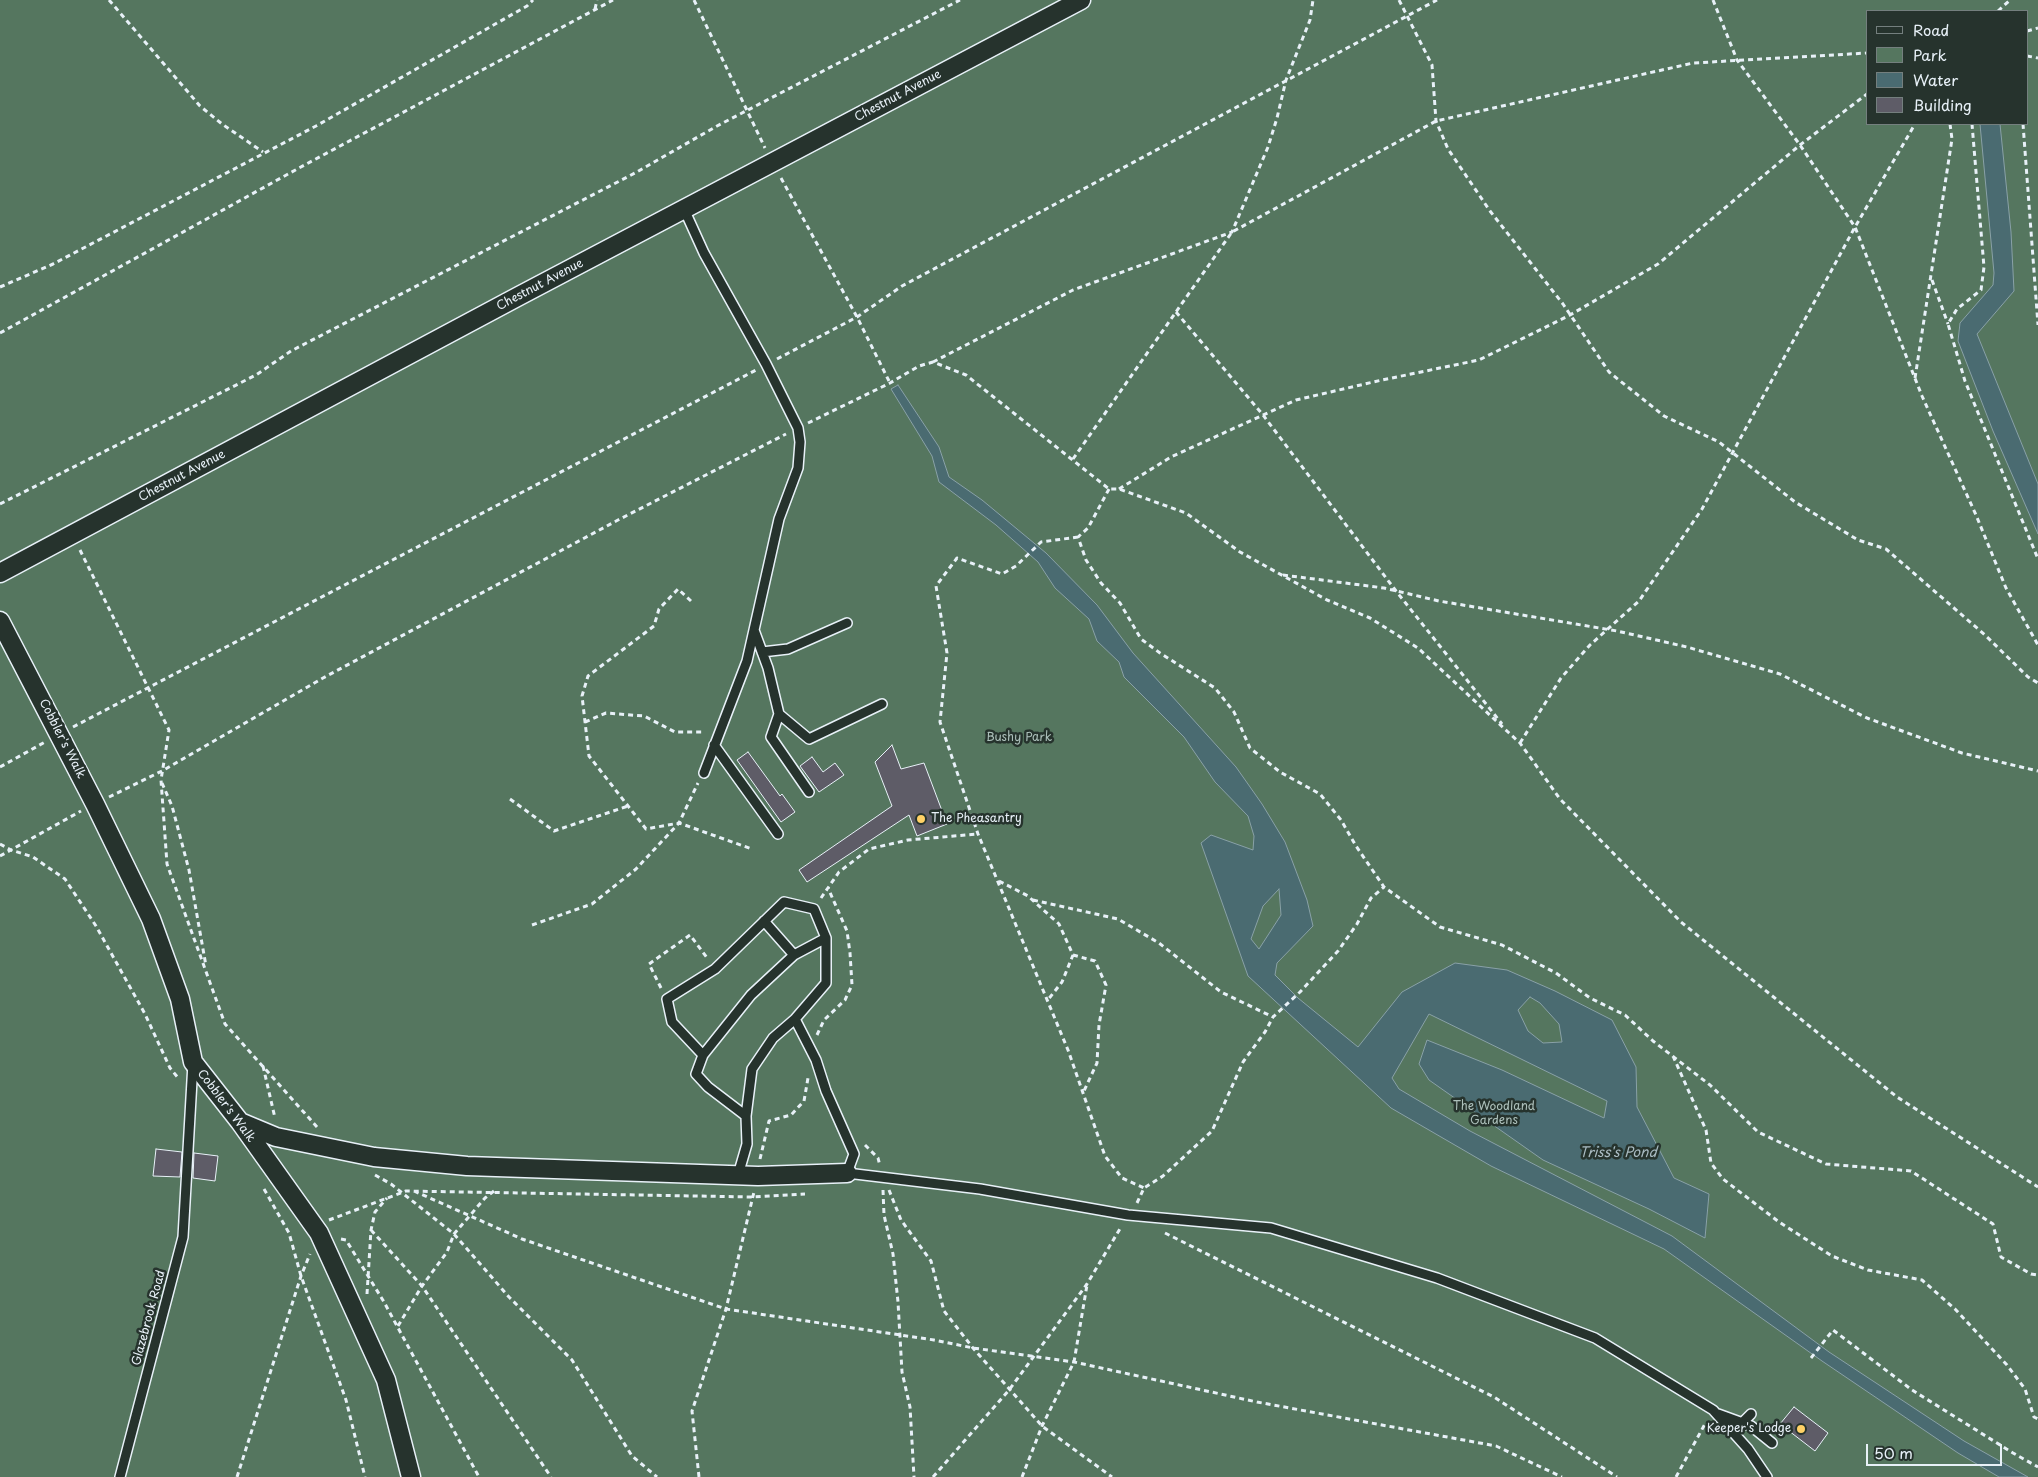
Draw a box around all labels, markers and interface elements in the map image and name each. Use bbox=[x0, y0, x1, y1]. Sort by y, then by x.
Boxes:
legend bbox=[1866, 10, 2028, 125]
text: Road bbox=[1913, 18, 1949, 41]
text: Park bbox=[1913, 43, 1947, 66]
street label: Chestnut Avenue bbox=[852, 67, 944, 125]
text: Water bbox=[1913, 68, 1958, 91]
text: Building bbox=[1913, 93, 1972, 116]
street label: Chestnut Avenue bbox=[494, 256, 586, 314]
street label: Chestnut Avenue bbox=[136, 447, 228, 505]
street label: Cobbler's Walk bbox=[36, 697, 88, 781]
park label: Bushy Park bbox=[986, 731, 1052, 745]
place label: The Pheasantry bbox=[931, 812, 1022, 826]
marker: The Pheasantry bbox=[915, 813, 927, 825]
street label: Cobbler's Walk bbox=[194, 1067, 258, 1145]
park label: The Woodland Gardens bbox=[1453, 1100, 1535, 1128]
water label: Triss's Pond bbox=[1579, 1145, 1657, 1161]
street label: Glazebrook Road bbox=[129, 1269, 169, 1367]
place label: Keeper's Lodge bbox=[1707, 1422, 1791, 1436]
marker: Keeper's Lodge bbox=[1795, 1423, 1807, 1435]
scale bar bbox=[1868, 1434, 2004, 1466]
text: 50 m bbox=[1874, 1441, 1913, 1464]

